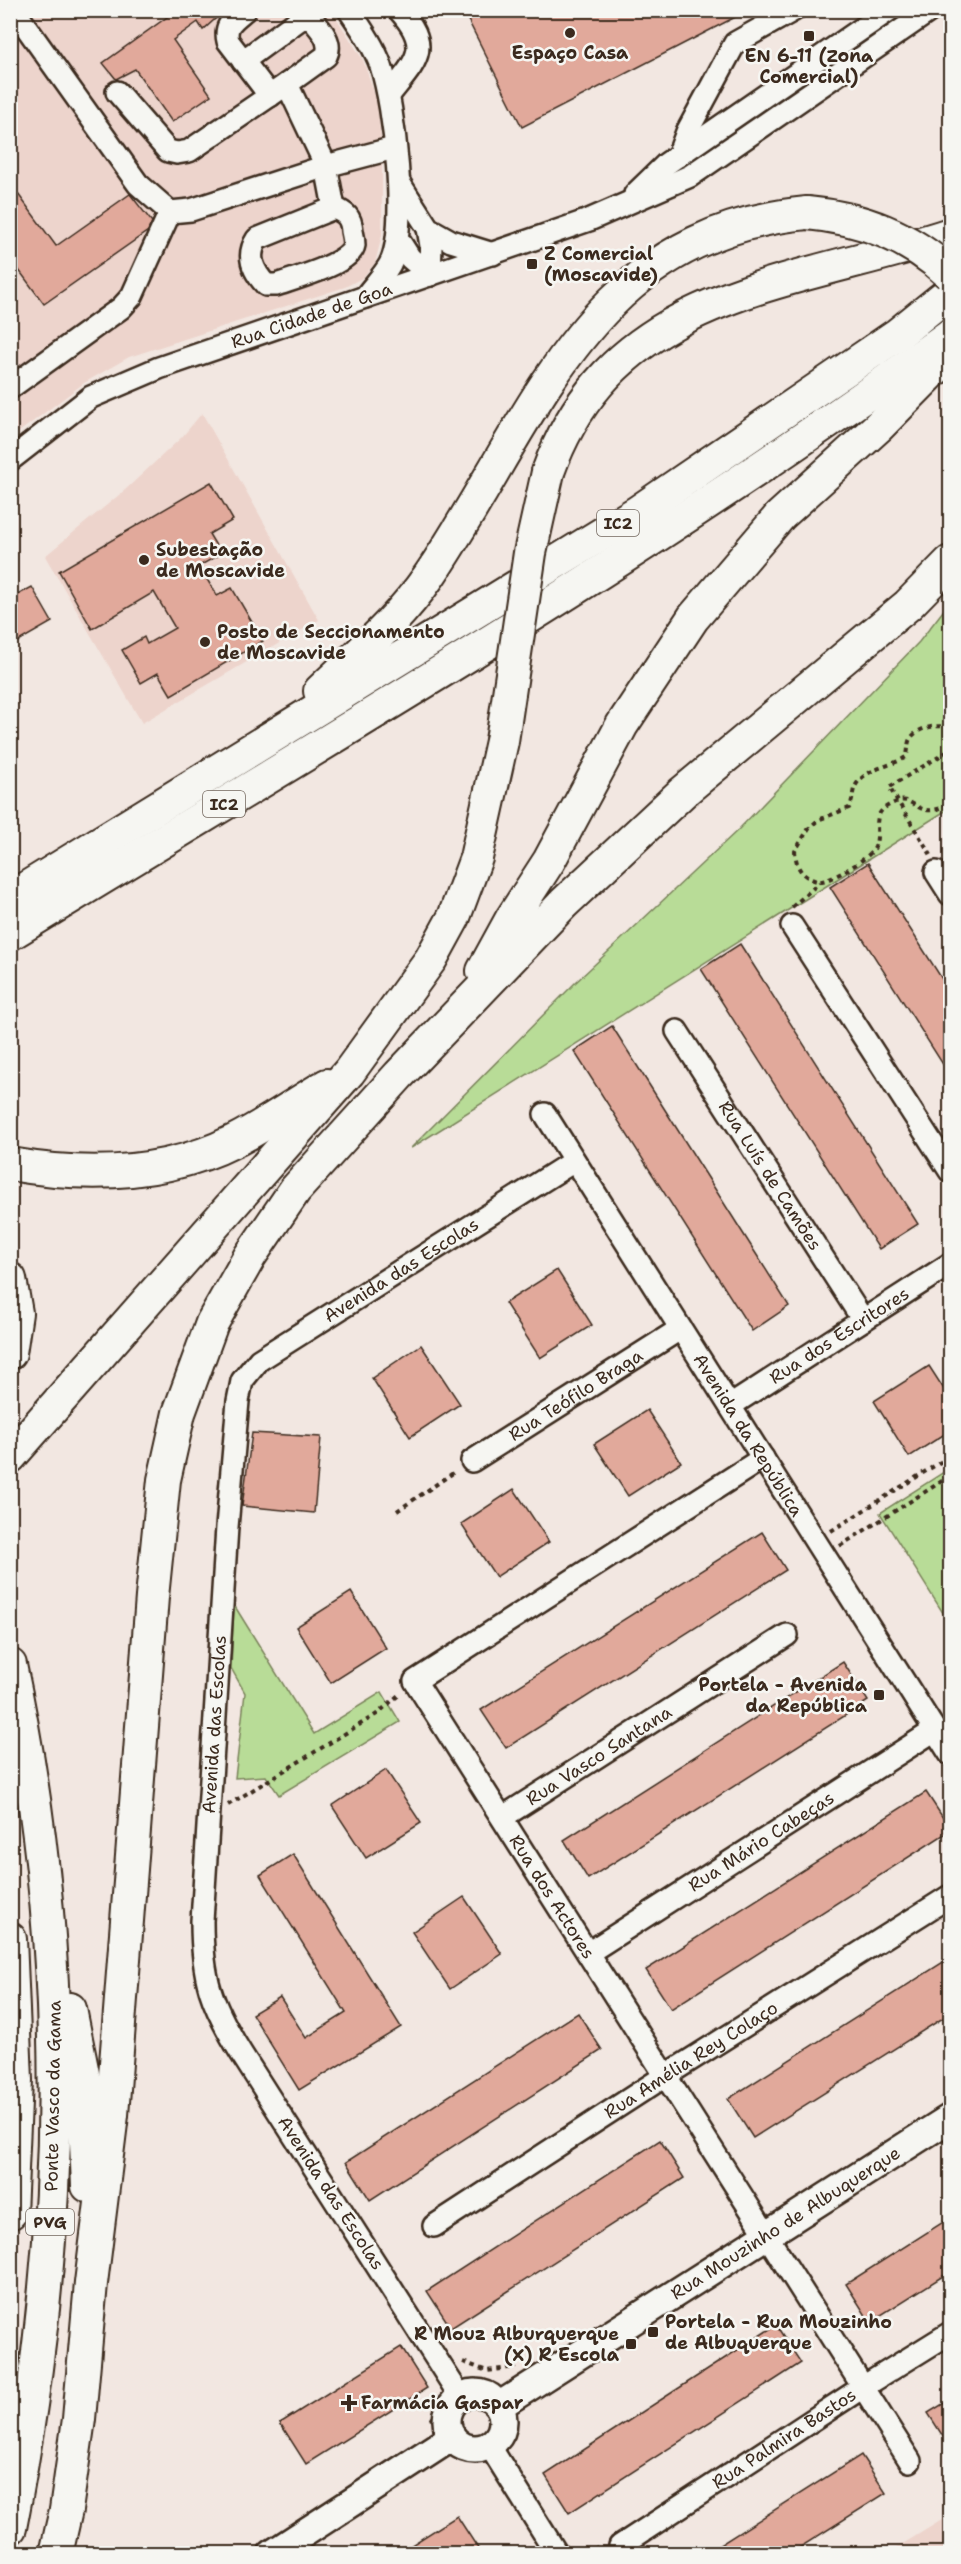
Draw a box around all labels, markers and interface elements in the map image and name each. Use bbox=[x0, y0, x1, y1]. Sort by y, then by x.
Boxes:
marker: Espaço Casa bbox=[563, 26, 577, 40]
marker: EN 6-11 (Zona Comercial) bbox=[802, 29, 816, 43]
place label: Espaço Casa bbox=[512, 41, 629, 65]
place label: EN 6-11 (Zona Comercial) bbox=[745, 44, 874, 89]
place label: Z Comercial (Moscavide) bbox=[544, 242, 658, 287]
marker: Z Comercial (Moscavide) bbox=[525, 257, 539, 271]
street label: Rua Cidade de Goa bbox=[228, 277, 395, 354]
road number: IC2 bbox=[597, 510, 639, 536]
place label: Subestação de Moscavide bbox=[156, 538, 285, 583]
marker: Subestação de Moscavide bbox=[137, 553, 151, 567]
place label: Posto de Seccionamento de Moscavide bbox=[217, 620, 445, 665]
marker: Posto de Seccionamento de Moscavide bbox=[198, 635, 212, 649]
road number: IC2 bbox=[203, 791, 245, 817]
street label: Rua Luís de Camões bbox=[713, 1096, 827, 1255]
street label: Avenida das Escolas bbox=[319, 1212, 483, 1328]
street label: Rua dos Escritores bbox=[765, 1281, 914, 1390]
street label: Rua Teófilo Braga bbox=[504, 1344, 648, 1447]
street label: Avenida da República bbox=[688, 1349, 809, 1521]
street label: Avenida das Escolas bbox=[197, 1634, 232, 1814]
place label: Portela - Avenida da República bbox=[699, 1673, 868, 1718]
marker: Portela - Avenida da República bbox=[872, 1688, 886, 1702]
street label: Rua Vasco Santana bbox=[522, 1700, 676, 1811]
street label: Rua Mário Cabeças bbox=[684, 1786, 839, 1897]
street label: Rua dos Actores bbox=[504, 1830, 600, 1964]
street label: Rua Amélia Rey Colaço bbox=[600, 1996, 782, 2124]
street label: Ponte Vasco da Gama bbox=[39, 2000, 67, 2192]
street label: Avenida das Escolas bbox=[272, 2111, 390, 2275]
street label: Rua Mouzinho de Albuquerque bbox=[666, 2141, 905, 2305]
road number: PVG bbox=[26, 2209, 74, 2235]
place label: Portela - Rua Mouzinho de Albuquerque bbox=[665, 2310, 892, 2355]
place label: R Mouz Alburquerque (X) R Escola bbox=[414, 2322, 620, 2367]
marker: Portela - Rua Mouzinho de Albuquerque bbox=[646, 2325, 660, 2339]
marker: R Mouz Alburquerque (X) R Escola bbox=[624, 2337, 638, 2351]
street label: Rua Palmira Bastos bbox=[707, 2383, 861, 2495]
place label: Farmácia Gaspar bbox=[361, 2391, 524, 2415]
marker: Farmácia Gaspar bbox=[342, 2396, 356, 2410]

